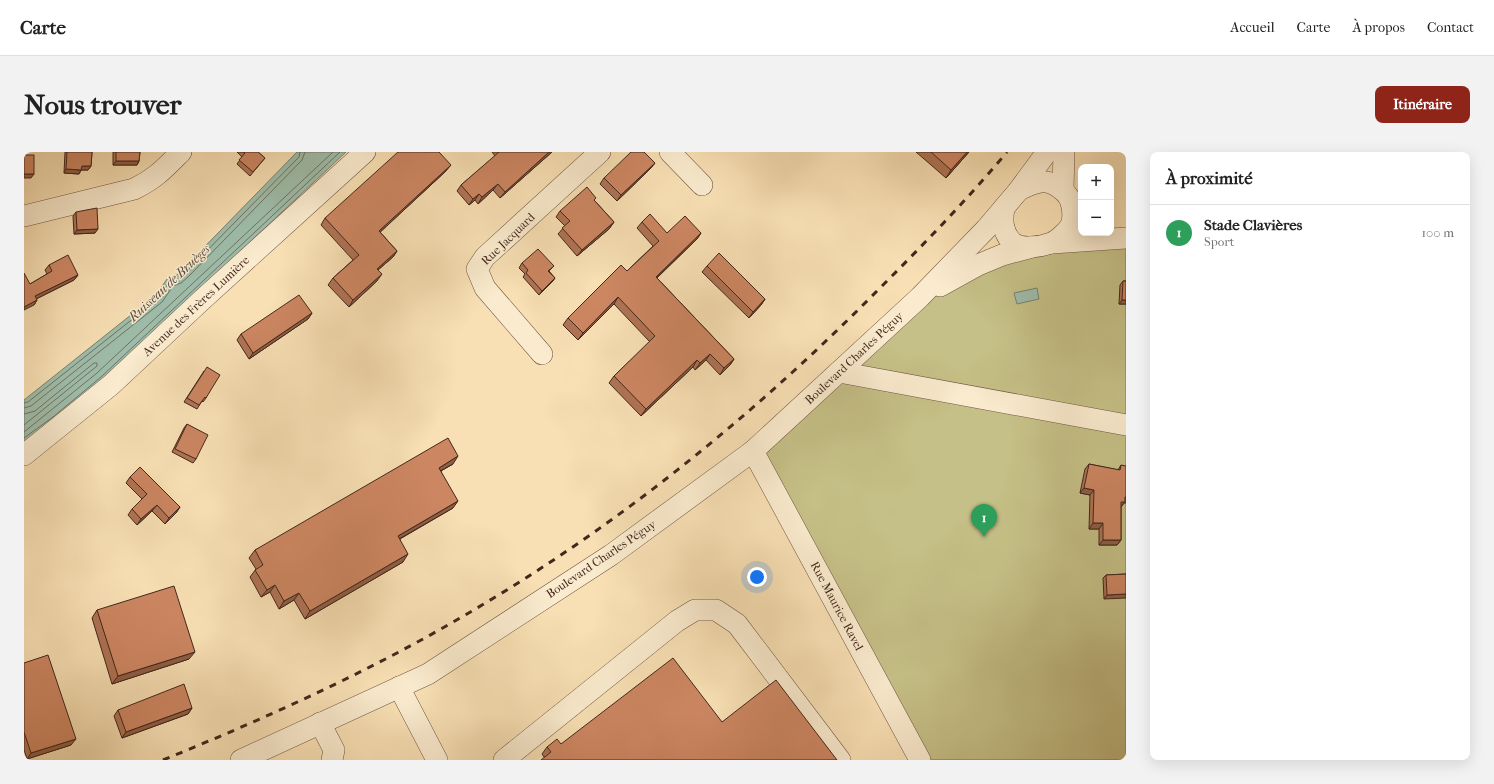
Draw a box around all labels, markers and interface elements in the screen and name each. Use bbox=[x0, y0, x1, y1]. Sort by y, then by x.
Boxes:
text: Carte bbox=[20, 17, 66, 39]
text: Accueil bbox=[1230, 19, 1275, 36]
text: Carte bbox=[1297, 19, 1330, 36]
text: À propos bbox=[1352, 19, 1405, 36]
text: Contact bbox=[1427, 19, 1474, 36]
button: Itinéraire bbox=[1375, 86, 1470, 123]
text: Nous trouver bbox=[24, 88, 181, 121]
map controls bbox=[1078, 164, 1114, 236]
button: + bbox=[1078, 164, 1114, 200]
text: À proximité bbox=[1166, 168, 1253, 188]
button: − bbox=[1078, 200, 1114, 236]
street label: Rue Jacquard bbox=[478, 210, 538, 268]
text: Stade Clavières bbox=[1204, 216, 1302, 234]
text: 1 bbox=[1177, 225, 1181, 240]
text: 100 m bbox=[1421, 225, 1454, 240]
text: Sport bbox=[1204, 234, 1235, 249]
water label: Ruisseau de Bruèges bbox=[124, 241, 214, 325]
street label: Avenue des Frères Lumière bbox=[139, 253, 252, 360]
street label: Boulevard Charles Péguy bbox=[802, 308, 906, 407]
pin: 1 bbox=[971, 504, 997, 537]
street label: Boulevard Charles Péguy bbox=[544, 517, 659, 601]
street label: Rue Maurice Ravel bbox=[808, 559, 867, 653]
your location bbox=[747, 567, 767, 587]

